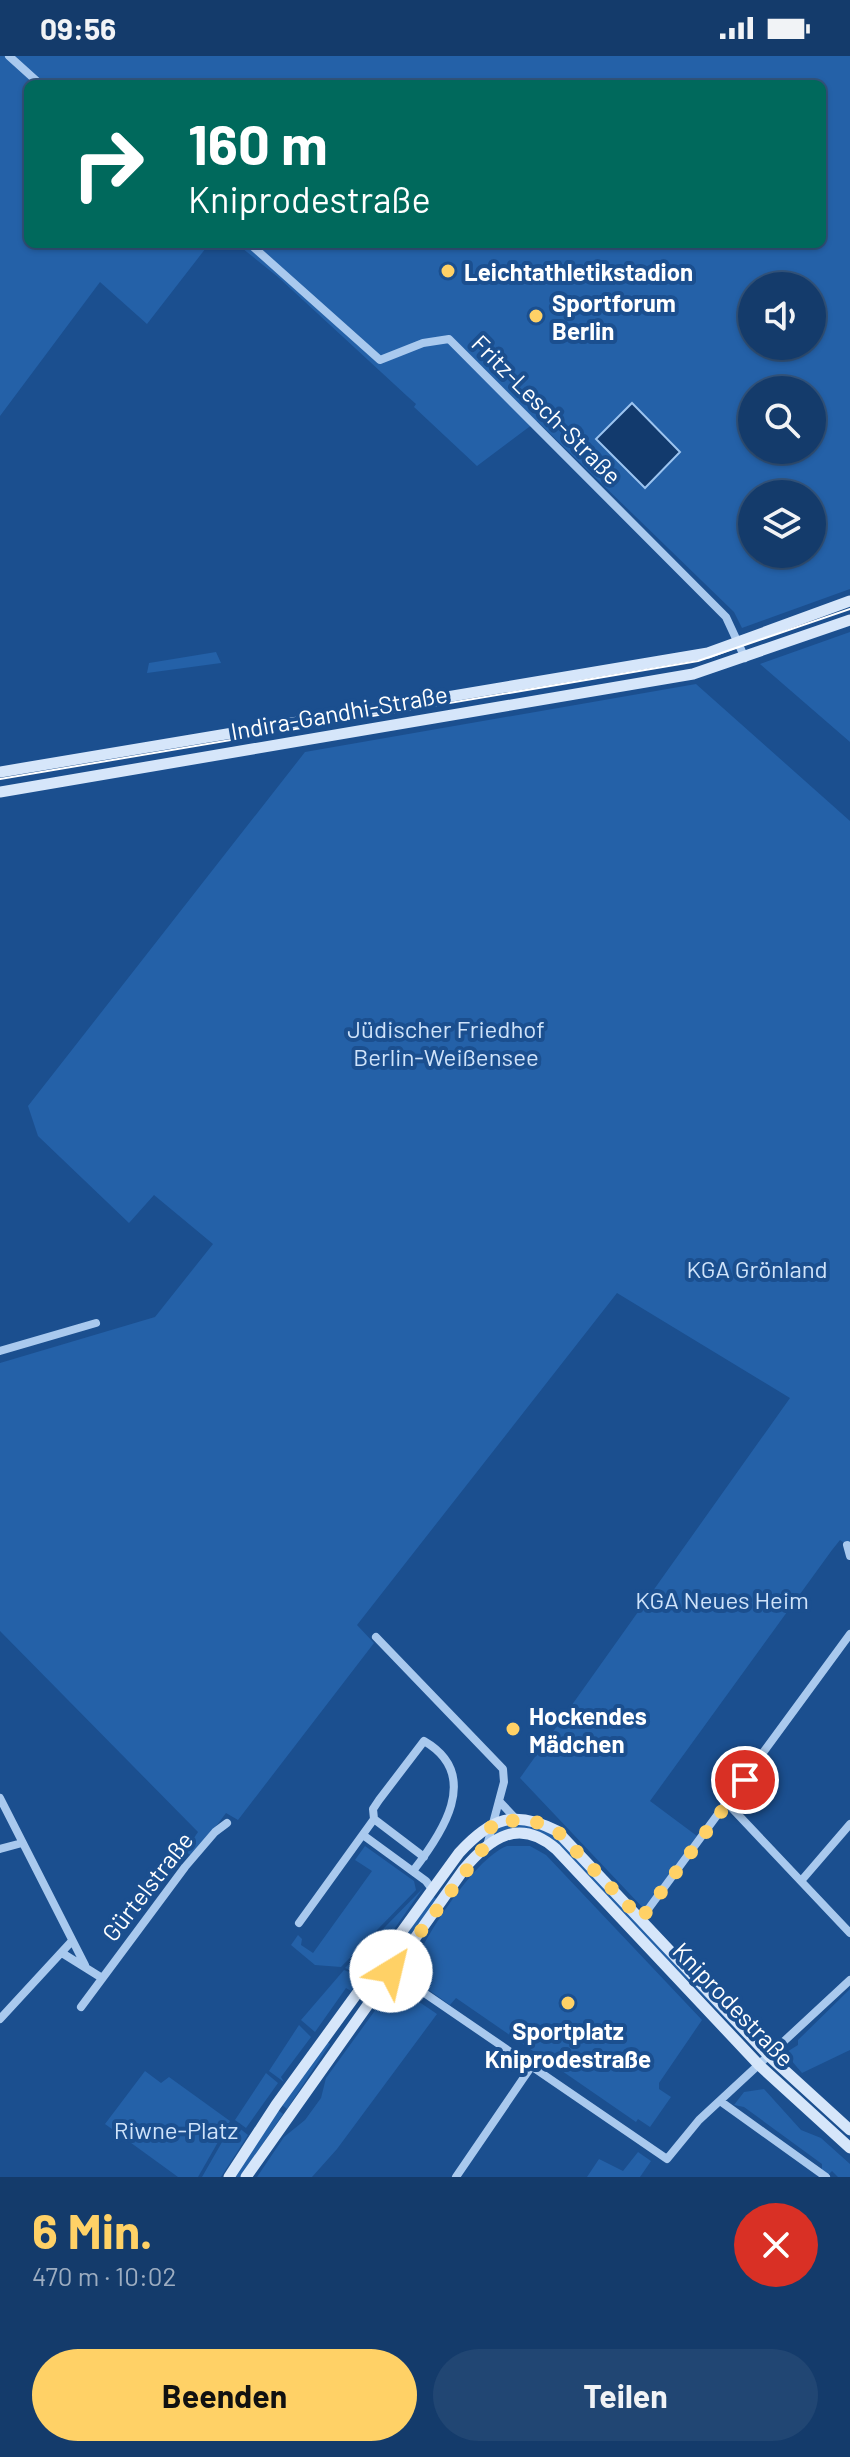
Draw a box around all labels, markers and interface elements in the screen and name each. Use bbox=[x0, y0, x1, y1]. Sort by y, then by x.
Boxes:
text: 09:56 bbox=[40, 10, 116, 46]
text: 160 m bbox=[188, 109, 328, 176]
icon: right bbox=[56, 112, 160, 216]
text: Kniprodestraße bbox=[188, 177, 431, 220]
place label: Leichtathletikstadion bbox=[464, 257, 693, 286]
marker: Leichtathletikstadion bbox=[439, 262, 457, 280]
map controls bbox=[738, 272, 826, 568]
button: sound bbox=[738, 272, 826, 360]
place label: Sportforum Berlin bbox=[552, 288, 676, 345]
marker: Sportforum Berlin bbox=[527, 307, 545, 325]
street label: Fritz-Lesch-Straße bbox=[466, 328, 628, 490]
button: search bbox=[738, 376, 826, 464]
button: layers bbox=[738, 480, 826, 568]
street label: Indira-Gandhi-Straße bbox=[228, 679, 450, 745]
park label: Jüdischer Friedhof Berlin-Weißensee bbox=[347, 1014, 545, 1071]
park label: KGA Grönland bbox=[686, 1254, 828, 1283]
park label: KGA Neues Heim bbox=[635, 1585, 809, 1614]
place label: Hockendes Mädchen bbox=[529, 1701, 647, 1758]
marker: Hockendes Mädchen bbox=[504, 1720, 522, 1738]
pin bbox=[711, 1746, 779, 1814]
icon: arrive bbox=[723, 1758, 767, 1802]
street label: Gürtelstraße bbox=[95, 1826, 199, 1946]
position arrow bbox=[349, 1929, 433, 2013]
street label: Kniprodestraße bbox=[667, 1936, 801, 2072]
marker: Sportplatz Kniprodestraße bbox=[559, 1994, 577, 2012]
place label: Sportplatz Kniprodestraße bbox=[485, 2016, 651, 2073]
park label: Riwne-Platz bbox=[114, 2115, 238, 2144]
text: 6 Min. bbox=[32, 2201, 153, 2259]
button: close bbox=[734, 2203, 818, 2287]
text: 470 m · 10:02 bbox=[32, 2260, 176, 2291]
button: Beenden bbox=[32, 2349, 417, 2441]
button: Teilen bbox=[433, 2349, 818, 2441]

